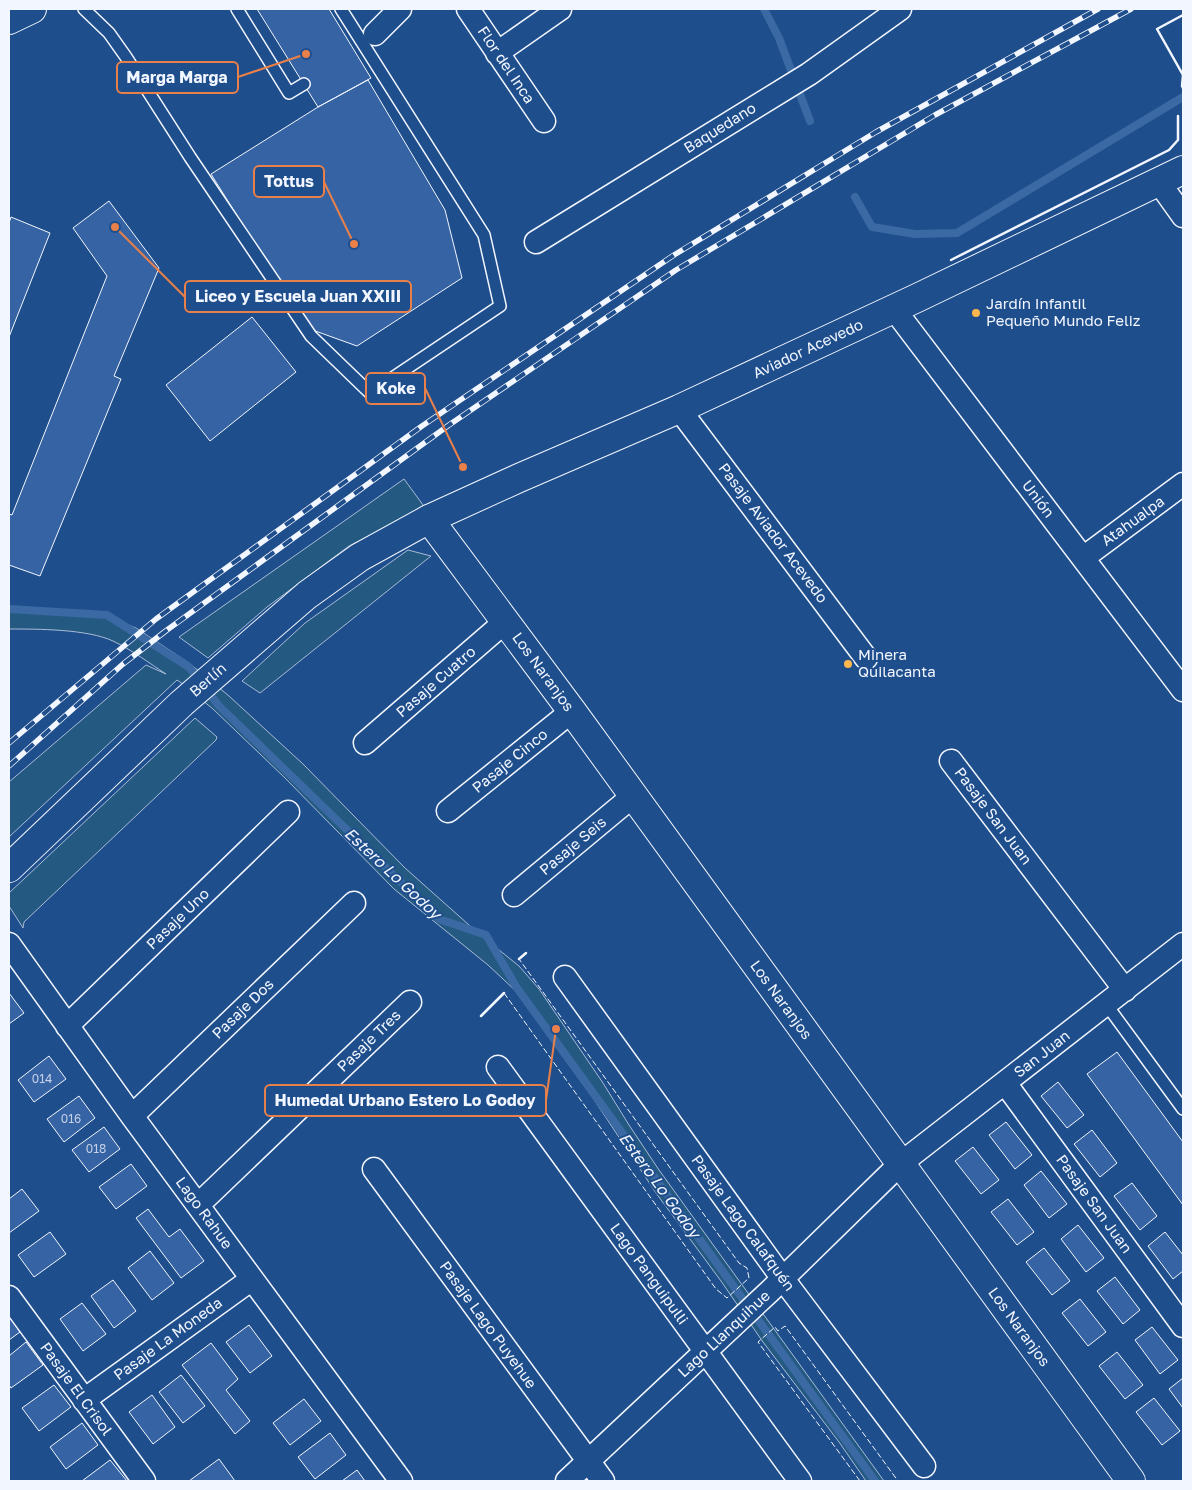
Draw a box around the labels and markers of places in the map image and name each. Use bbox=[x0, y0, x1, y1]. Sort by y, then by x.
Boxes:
callout: Marga Marga bbox=[117, 62, 238, 93]
callout: Tottus bbox=[254, 166, 324, 197]
callout: Liceo y Escuela Juan XXIII bbox=[185, 281, 411, 312]
place label: Jardín Infantil Pequeño Mundo Feliz bbox=[986, 294, 1141, 329]
marker: Jardín Infantil Pequeño Mundo Feliz bbox=[970, 307, 982, 319]
callout: Koke bbox=[366, 373, 425, 404]
place label: Minera Quilacanta bbox=[858, 645, 936, 680]
marker: Minera Quilacanta bbox=[842, 658, 854, 670]
callout: Humedal Urbano Estero Lo Godoy bbox=[265, 1085, 546, 1116]

